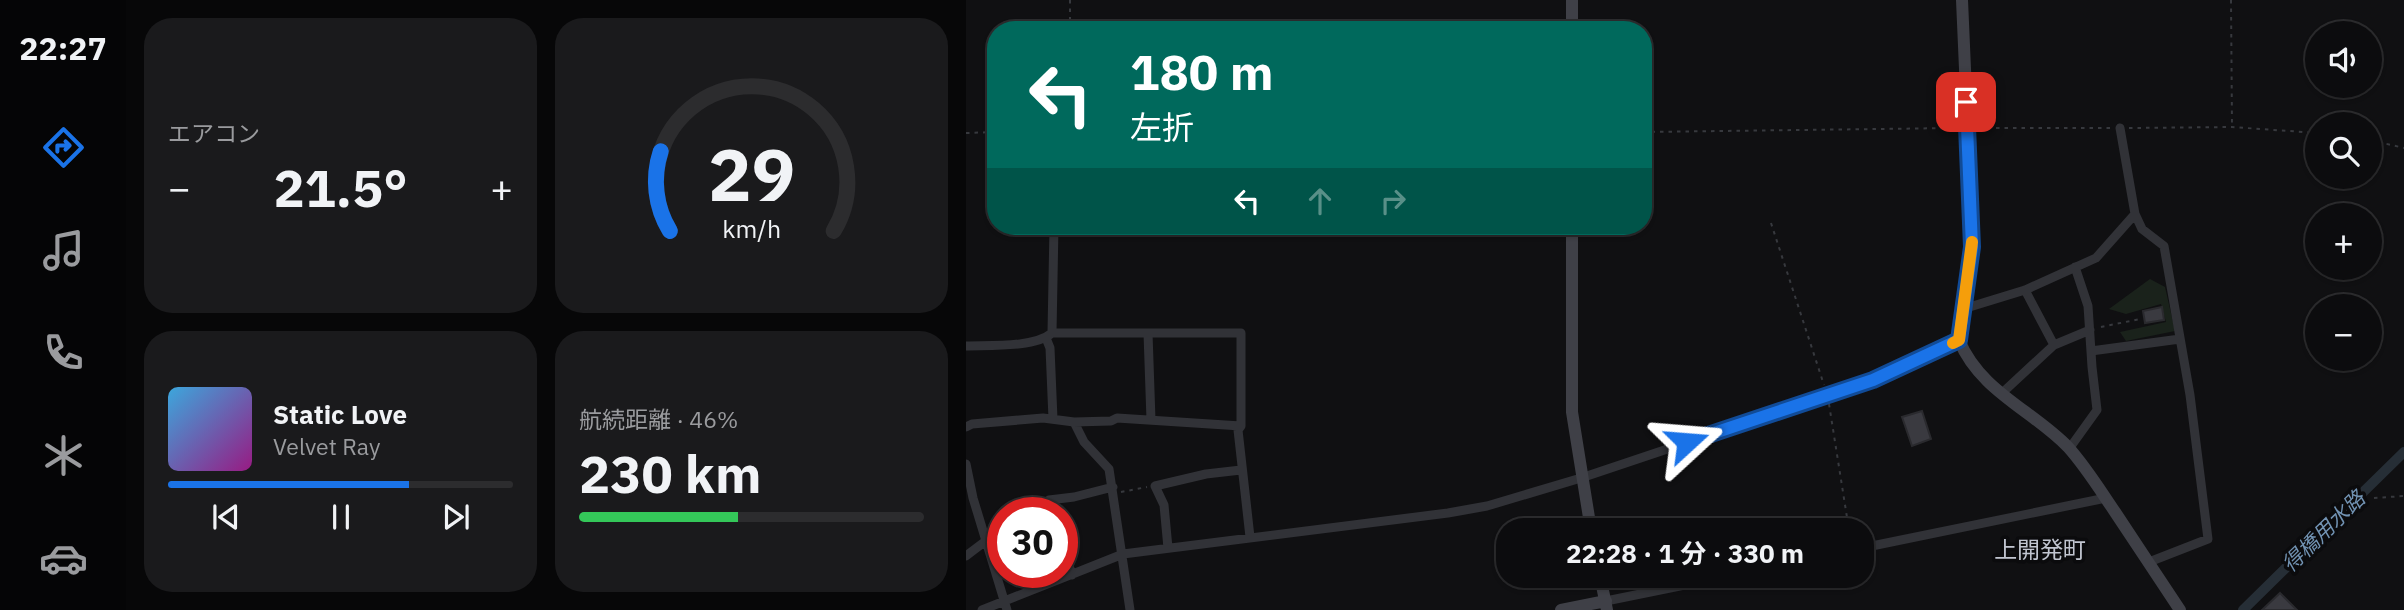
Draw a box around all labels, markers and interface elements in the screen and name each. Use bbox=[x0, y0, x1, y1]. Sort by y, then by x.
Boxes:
map controls bbox=[2305, 21, 2382, 371]
button: sound bbox=[2305, 21, 2382, 98]
text: 22:27 bbox=[19, 27, 107, 69]
text: 180 m bbox=[1130, 40, 1274, 103]
icon: left bbox=[1015, 49, 1106, 140]
pin bbox=[1936, 72, 1996, 132]
icon: arrive bbox=[1947, 83, 1985, 121]
text: 左折 bbox=[1130, 106, 1194, 148]
button: search bbox=[2305, 112, 2382, 189]
text: エアコン bbox=[168, 118, 260, 148]
icon: directions bbox=[39, 123, 88, 172]
text: 29 bbox=[708, 127, 795, 222]
text: 21.5° bbox=[273, 154, 408, 221]
text: − bbox=[168, 163, 191, 212]
text: + bbox=[490, 163, 513, 212]
icon: left bbox=[1228, 182, 1266, 220]
icon: ahead bbox=[1301, 182, 1339, 220]
icon: right bbox=[1374, 182, 1412, 220]
button: + bbox=[2305, 203, 2382, 280]
text: km/h bbox=[722, 212, 781, 245]
icon: music bbox=[39, 226, 88, 275]
button: − bbox=[2305, 294, 2382, 371]
icon: phone bbox=[39, 328, 88, 377]
text: Static Love bbox=[273, 397, 407, 431]
text: 航続距離 · 46% bbox=[579, 404, 738, 434]
position arrow bbox=[1650, 405, 1724, 479]
icon: climate bbox=[39, 431, 88, 480]
text: Velvet Ray bbox=[273, 431, 380, 461]
text: 230 km bbox=[579, 440, 761, 507]
water label: 得橋用水路 bbox=[2276, 483, 2372, 578]
speed limit sign: 30 bbox=[987, 497, 1078, 588]
icon: previous bbox=[207, 498, 245, 536]
icon: pause bbox=[322, 498, 360, 536]
icon: next bbox=[437, 498, 475, 536]
icon: car bbox=[39, 534, 88, 583]
district label: 上開発町 bbox=[1994, 534, 2086, 564]
text: 22:28 · 1 分 · 330 m bbox=[1566, 536, 1804, 570]

